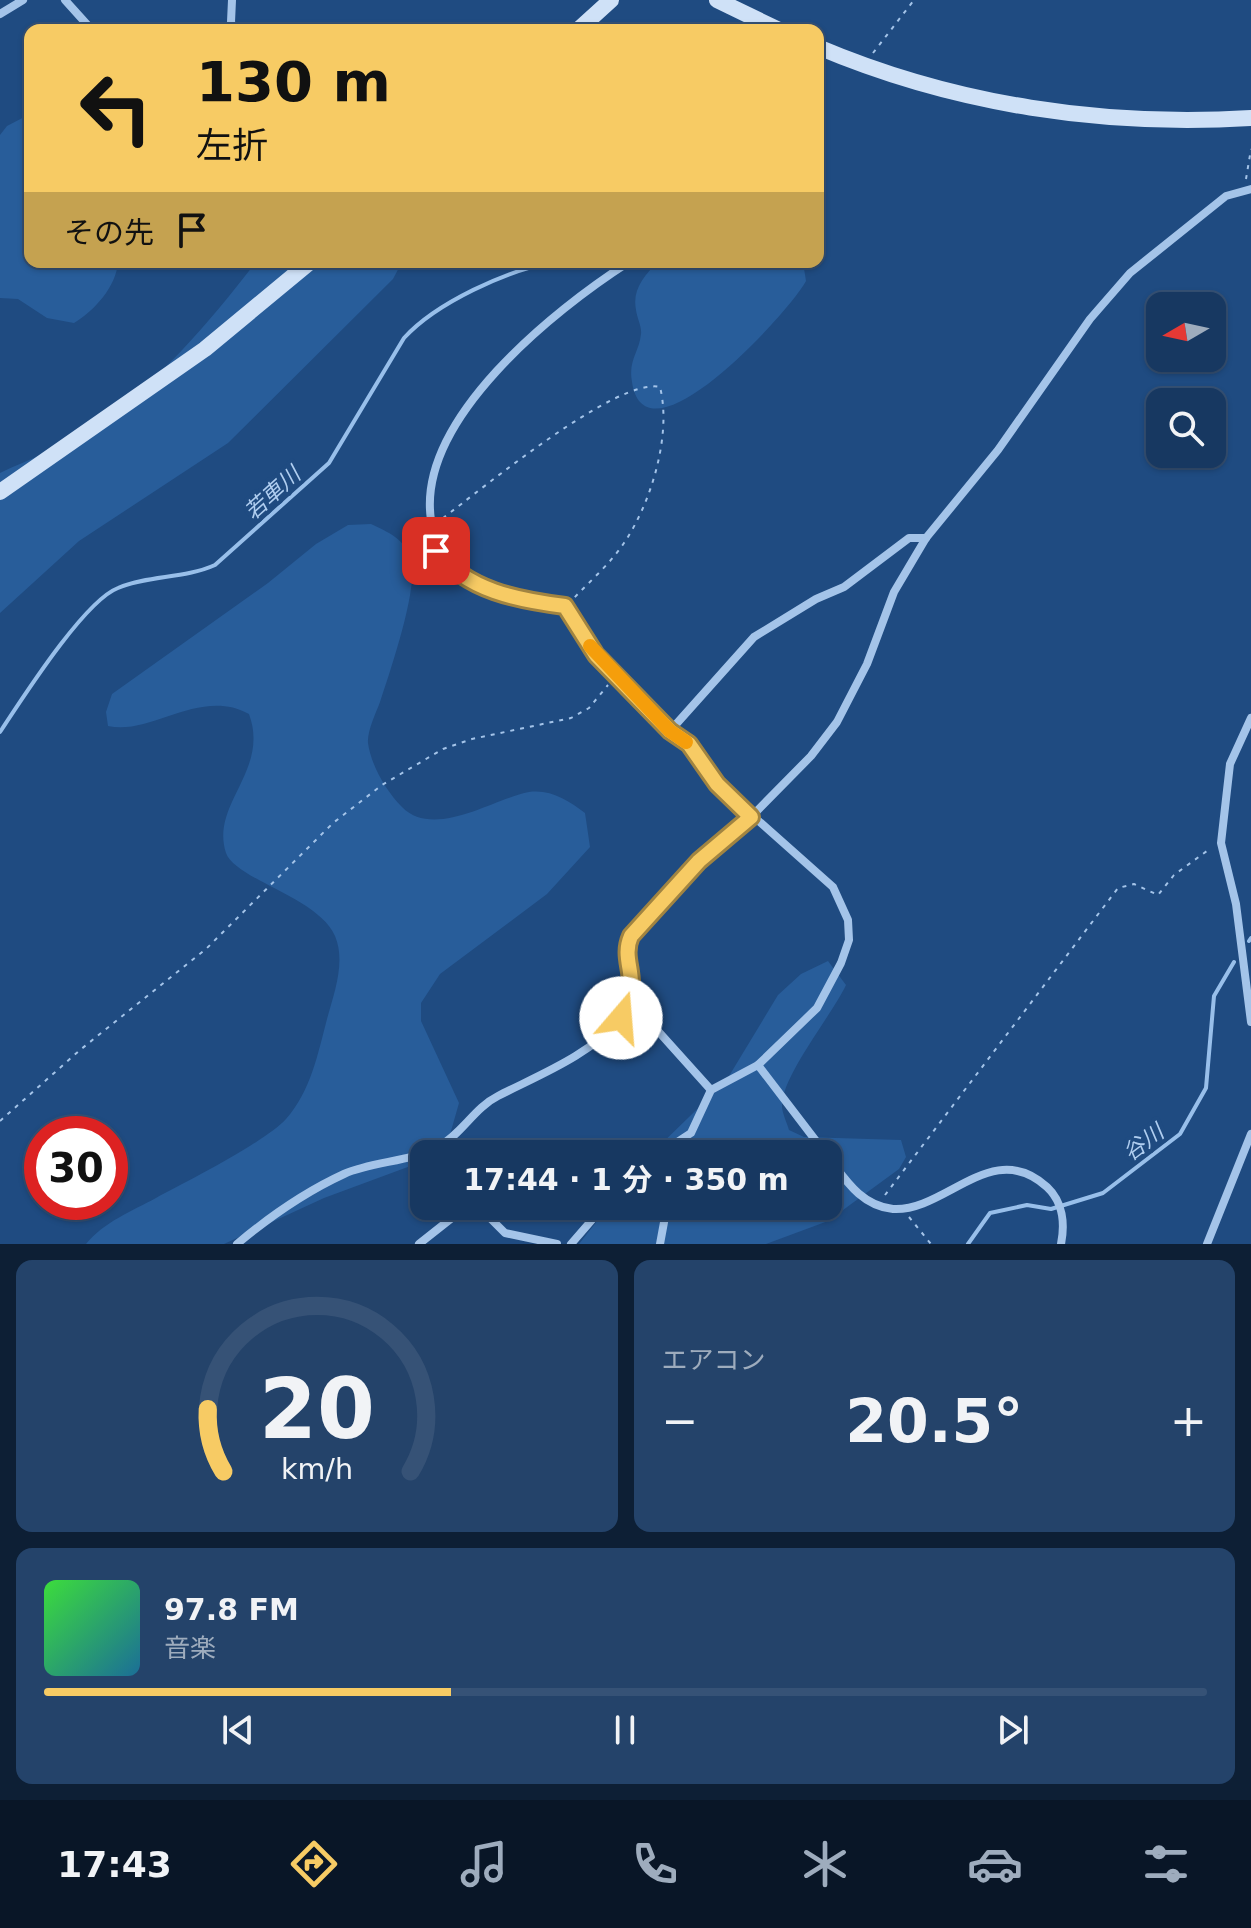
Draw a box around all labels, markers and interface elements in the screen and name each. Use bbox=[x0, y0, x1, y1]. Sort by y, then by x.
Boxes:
text: 130 m bbox=[196, 49, 391, 114]
icon: left bbox=[64, 56, 168, 160]
text: 左折 bbox=[196, 125, 268, 166]
icon: arrive bbox=[170, 208, 214, 252]
text: その先 bbox=[64, 215, 154, 250]
north arrow bbox=[1146, 292, 1226, 372]
map controls bbox=[1146, 292, 1226, 468]
button: search bbox=[1146, 388, 1226, 468]
water label: 若車川 bbox=[239, 461, 307, 525]
pin bbox=[402, 517, 470, 585]
icon: arrive bbox=[414, 529, 458, 573]
position arrow bbox=[579, 976, 663, 1060]
speed limit sign: 30 bbox=[24, 1116, 128, 1220]
water label: 谷川 bbox=[1118, 1118, 1170, 1166]
text: 17:44 · 1 分 · 350 m bbox=[463, 1162, 789, 1197]
text: エアコン bbox=[662, 1345, 766, 1375]
text: 20 bbox=[259, 1361, 375, 1458]
text: 20.5° bbox=[845, 1386, 1023, 1456]
text: − bbox=[662, 1395, 698, 1446]
text: + bbox=[1170, 1395, 1207, 1446]
text: km/h bbox=[281, 1452, 353, 1486]
text: 97.8 FM bbox=[164, 1592, 299, 1627]
text: 音楽 bbox=[164, 1633, 216, 1663]
icon: previous bbox=[216, 1708, 260, 1752]
icon: pause bbox=[603, 1708, 647, 1752]
icon: next bbox=[991, 1708, 1035, 1752]
icon: directions bbox=[286, 1836, 342, 1892]
icon: music bbox=[456, 1836, 512, 1892]
icon: phone bbox=[627, 1836, 683, 1892]
icon: climate bbox=[797, 1836, 853, 1892]
icon: car bbox=[967, 1836, 1023, 1892]
icon: filters bbox=[1138, 1836, 1194, 1892]
text: 17:43 bbox=[57, 1844, 172, 1885]

